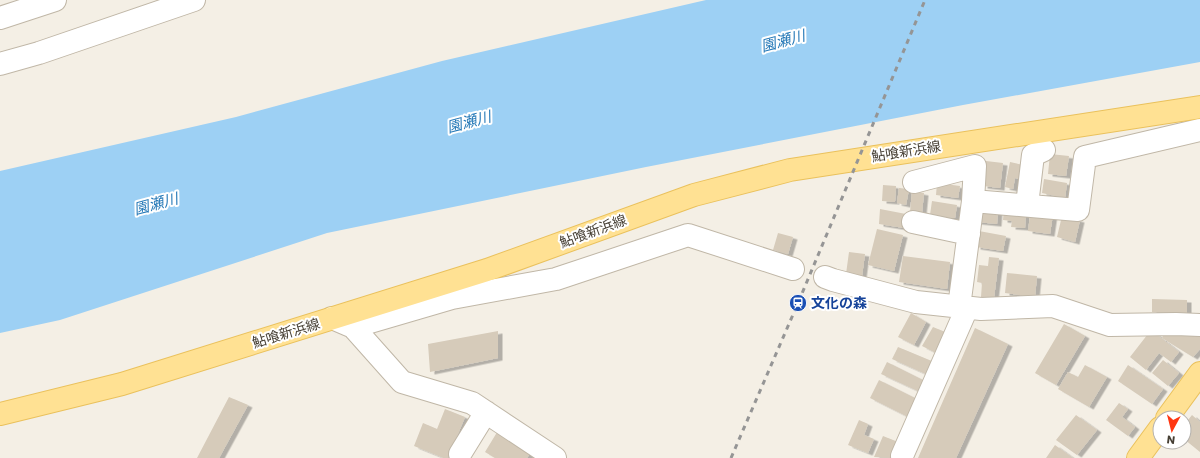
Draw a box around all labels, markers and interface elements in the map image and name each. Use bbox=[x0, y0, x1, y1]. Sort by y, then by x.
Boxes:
water label: 園瀬川 bbox=[758, 24, 809, 56]
water label: 園瀬川 bbox=[444, 105, 495, 137]
street label: 鮎喰新浜線 bbox=[870, 136, 942, 166]
water label: 園瀬川 bbox=[131, 187, 182, 219]
street label: 鮎喰新浜線 bbox=[557, 210, 629, 252]
station icon: 文化の森 bbox=[788, 293, 808, 313]
place label: 文化の森 bbox=[811, 293, 867, 313]
street label: 鮎喰新浜線 bbox=[250, 313, 322, 353]
north arrow bbox=[1152, 410, 1192, 450]
text: N bbox=[1166, 431, 1176, 448]

